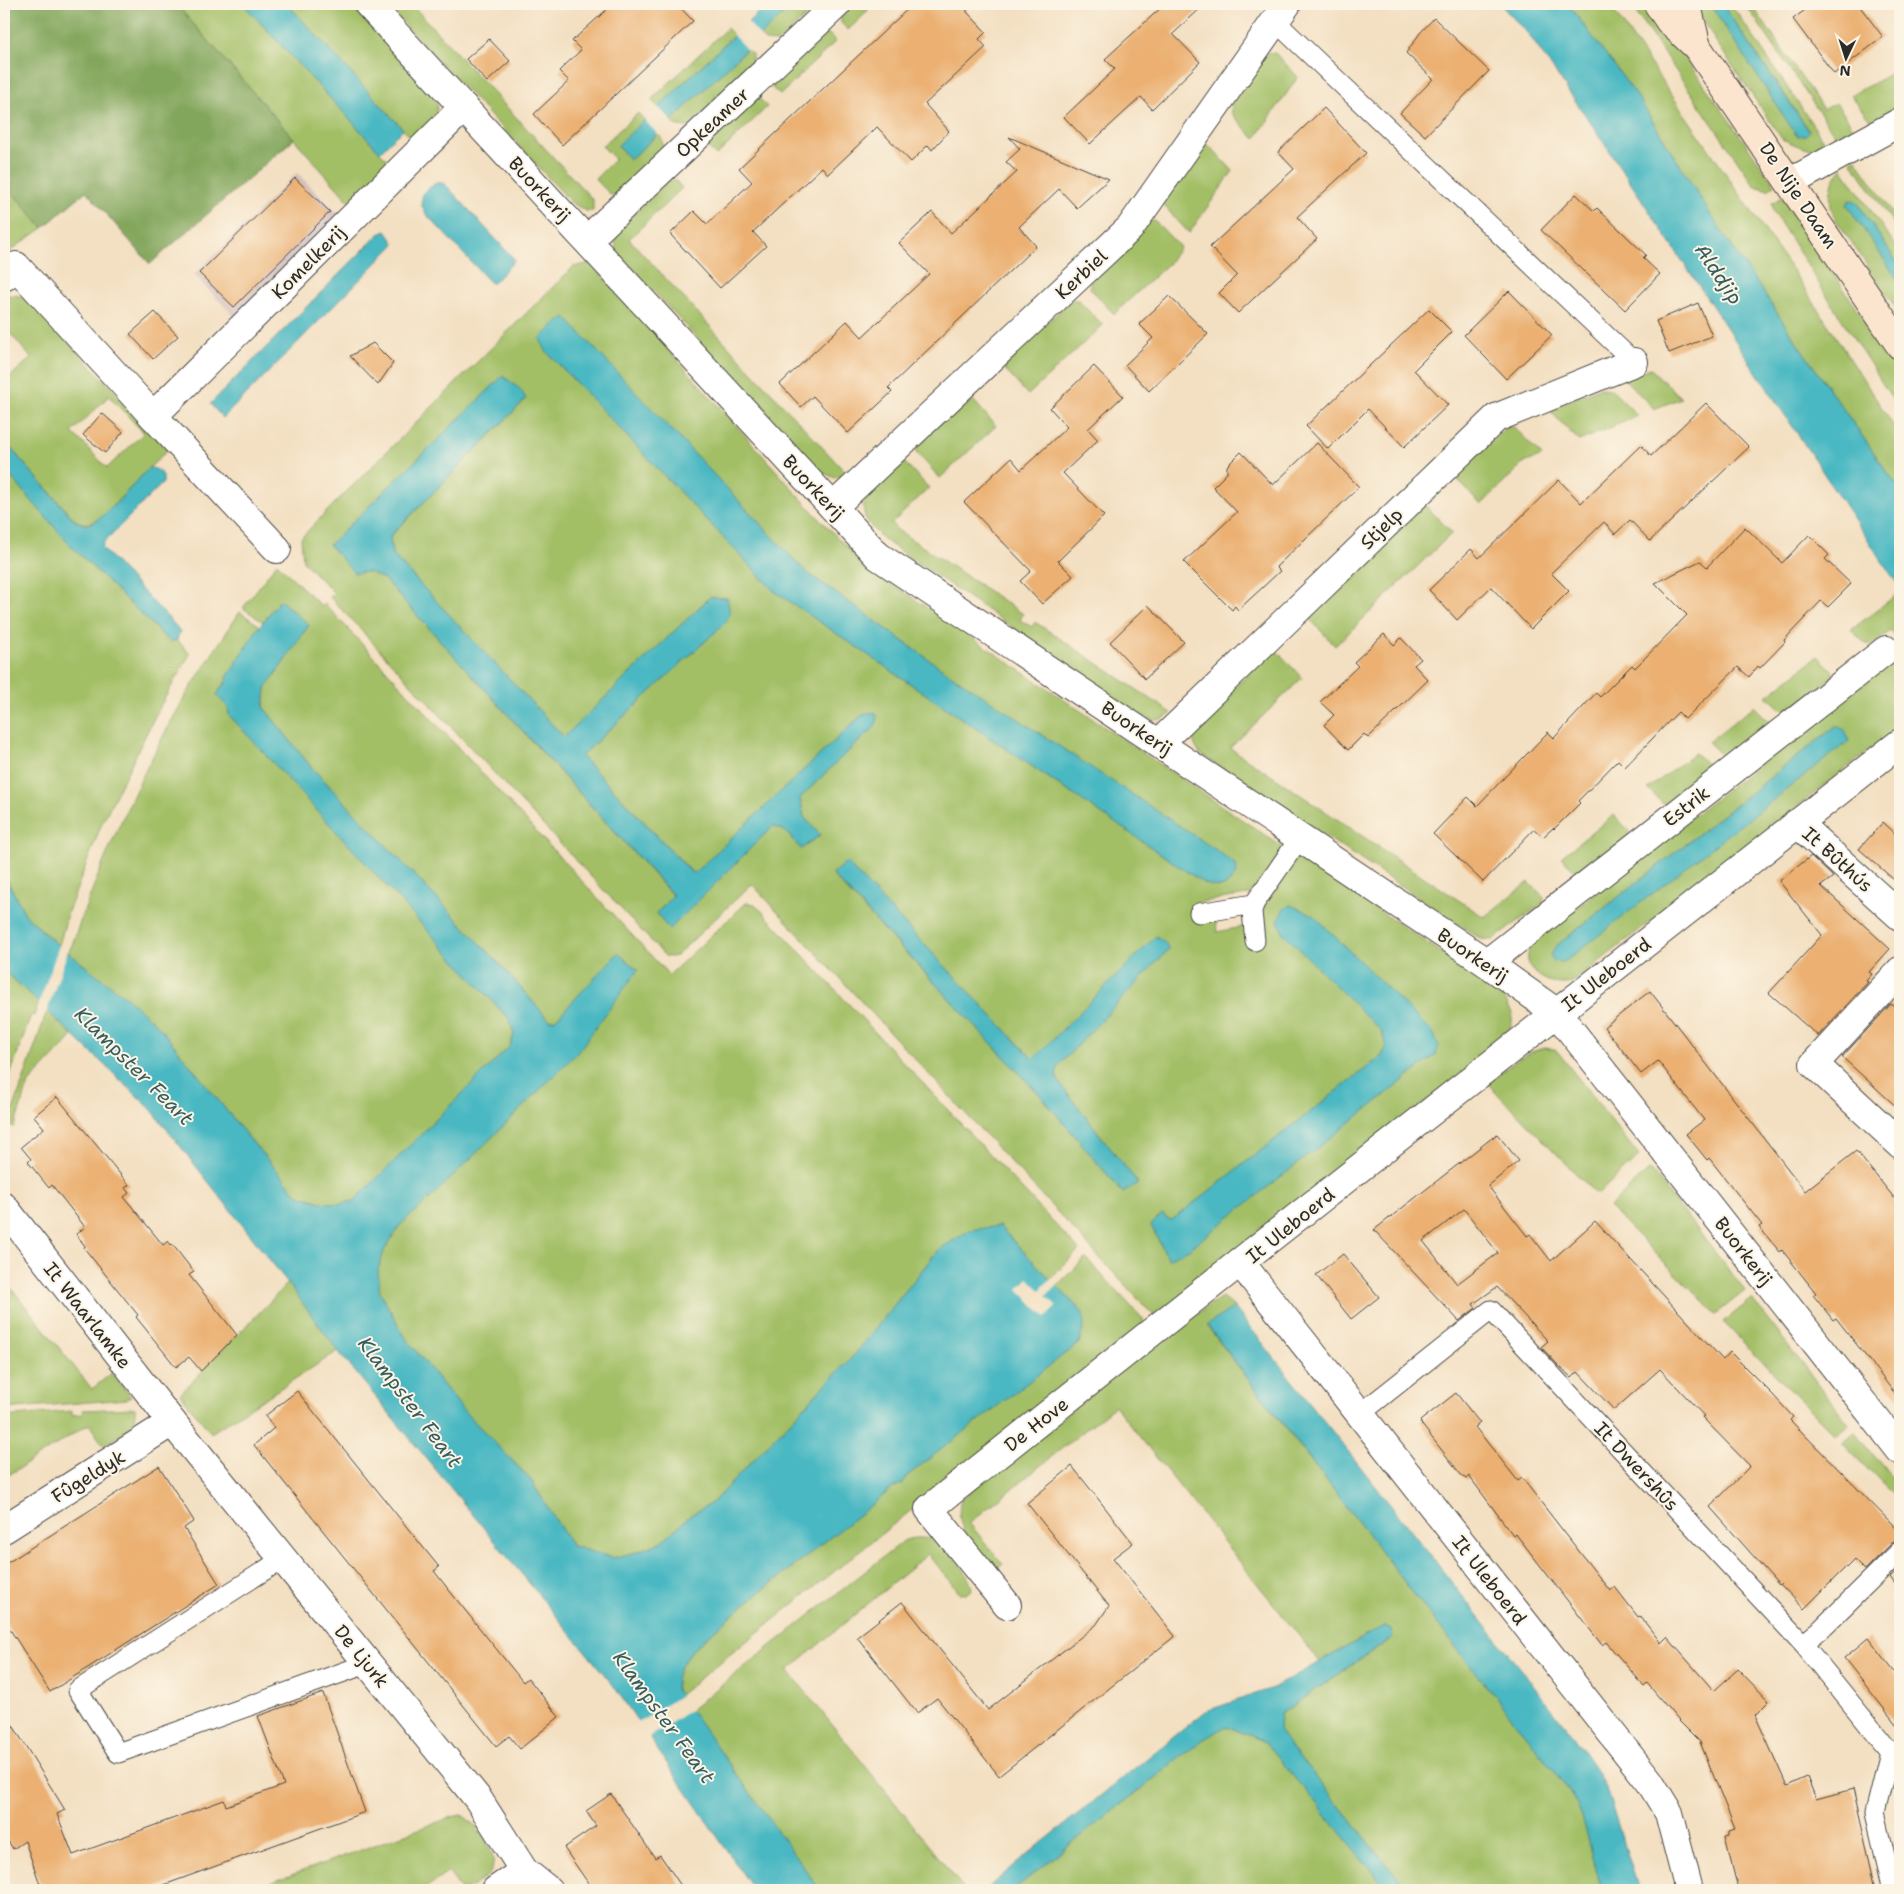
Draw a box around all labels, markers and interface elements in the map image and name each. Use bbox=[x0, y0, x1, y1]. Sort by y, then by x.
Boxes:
north arrow bbox=[1822, 32, 1872, 82]
text: N bbox=[1839, 62, 1851, 80]
street label: Opkeamer bbox=[670, 82, 755, 163]
street label: De Nije Daam bbox=[1754, 137, 1844, 254]
street label: Buorkerij bbox=[503, 151, 576, 227]
street label: Komelkerij bbox=[266, 220, 351, 305]
water label: Alddjip bbox=[1689, 238, 1749, 310]
street label: Kerbiel bbox=[1050, 244, 1113, 305]
street label: Buorkerij bbox=[777, 449, 850, 525]
street label: Stjelp bbox=[1354, 502, 1408, 555]
street label: Buorkerij bbox=[1096, 695, 1177, 761]
street label: Estrik bbox=[1658, 780, 1715, 833]
street label: It Bûthús bbox=[1797, 821, 1878, 898]
street label: Buorkerij bbox=[1432, 922, 1513, 988]
street label: It Uleboerd bbox=[1556, 932, 1656, 1017]
water label: Klampster Feart bbox=[69, 1001, 199, 1131]
street label: It Uleboerd bbox=[1241, 1182, 1340, 1269]
street label: Buorkerij bbox=[1709, 1212, 1778, 1291]
street label: It Waarlamke bbox=[38, 1257, 137, 1374]
water label: Klampster Feart bbox=[352, 1331, 468, 1473]
street label: De Hove bbox=[999, 1391, 1074, 1457]
street label: It Dwershûs bbox=[1589, 1416, 1684, 1516]
street label: Fûgeldyk bbox=[47, 1444, 130, 1509]
street label: It Uleboerd bbox=[1447, 1530, 1532, 1630]
street label: De Ljurk bbox=[328, 1620, 395, 1693]
water label: Klampster Feart bbox=[607, 1645, 721, 1789]

